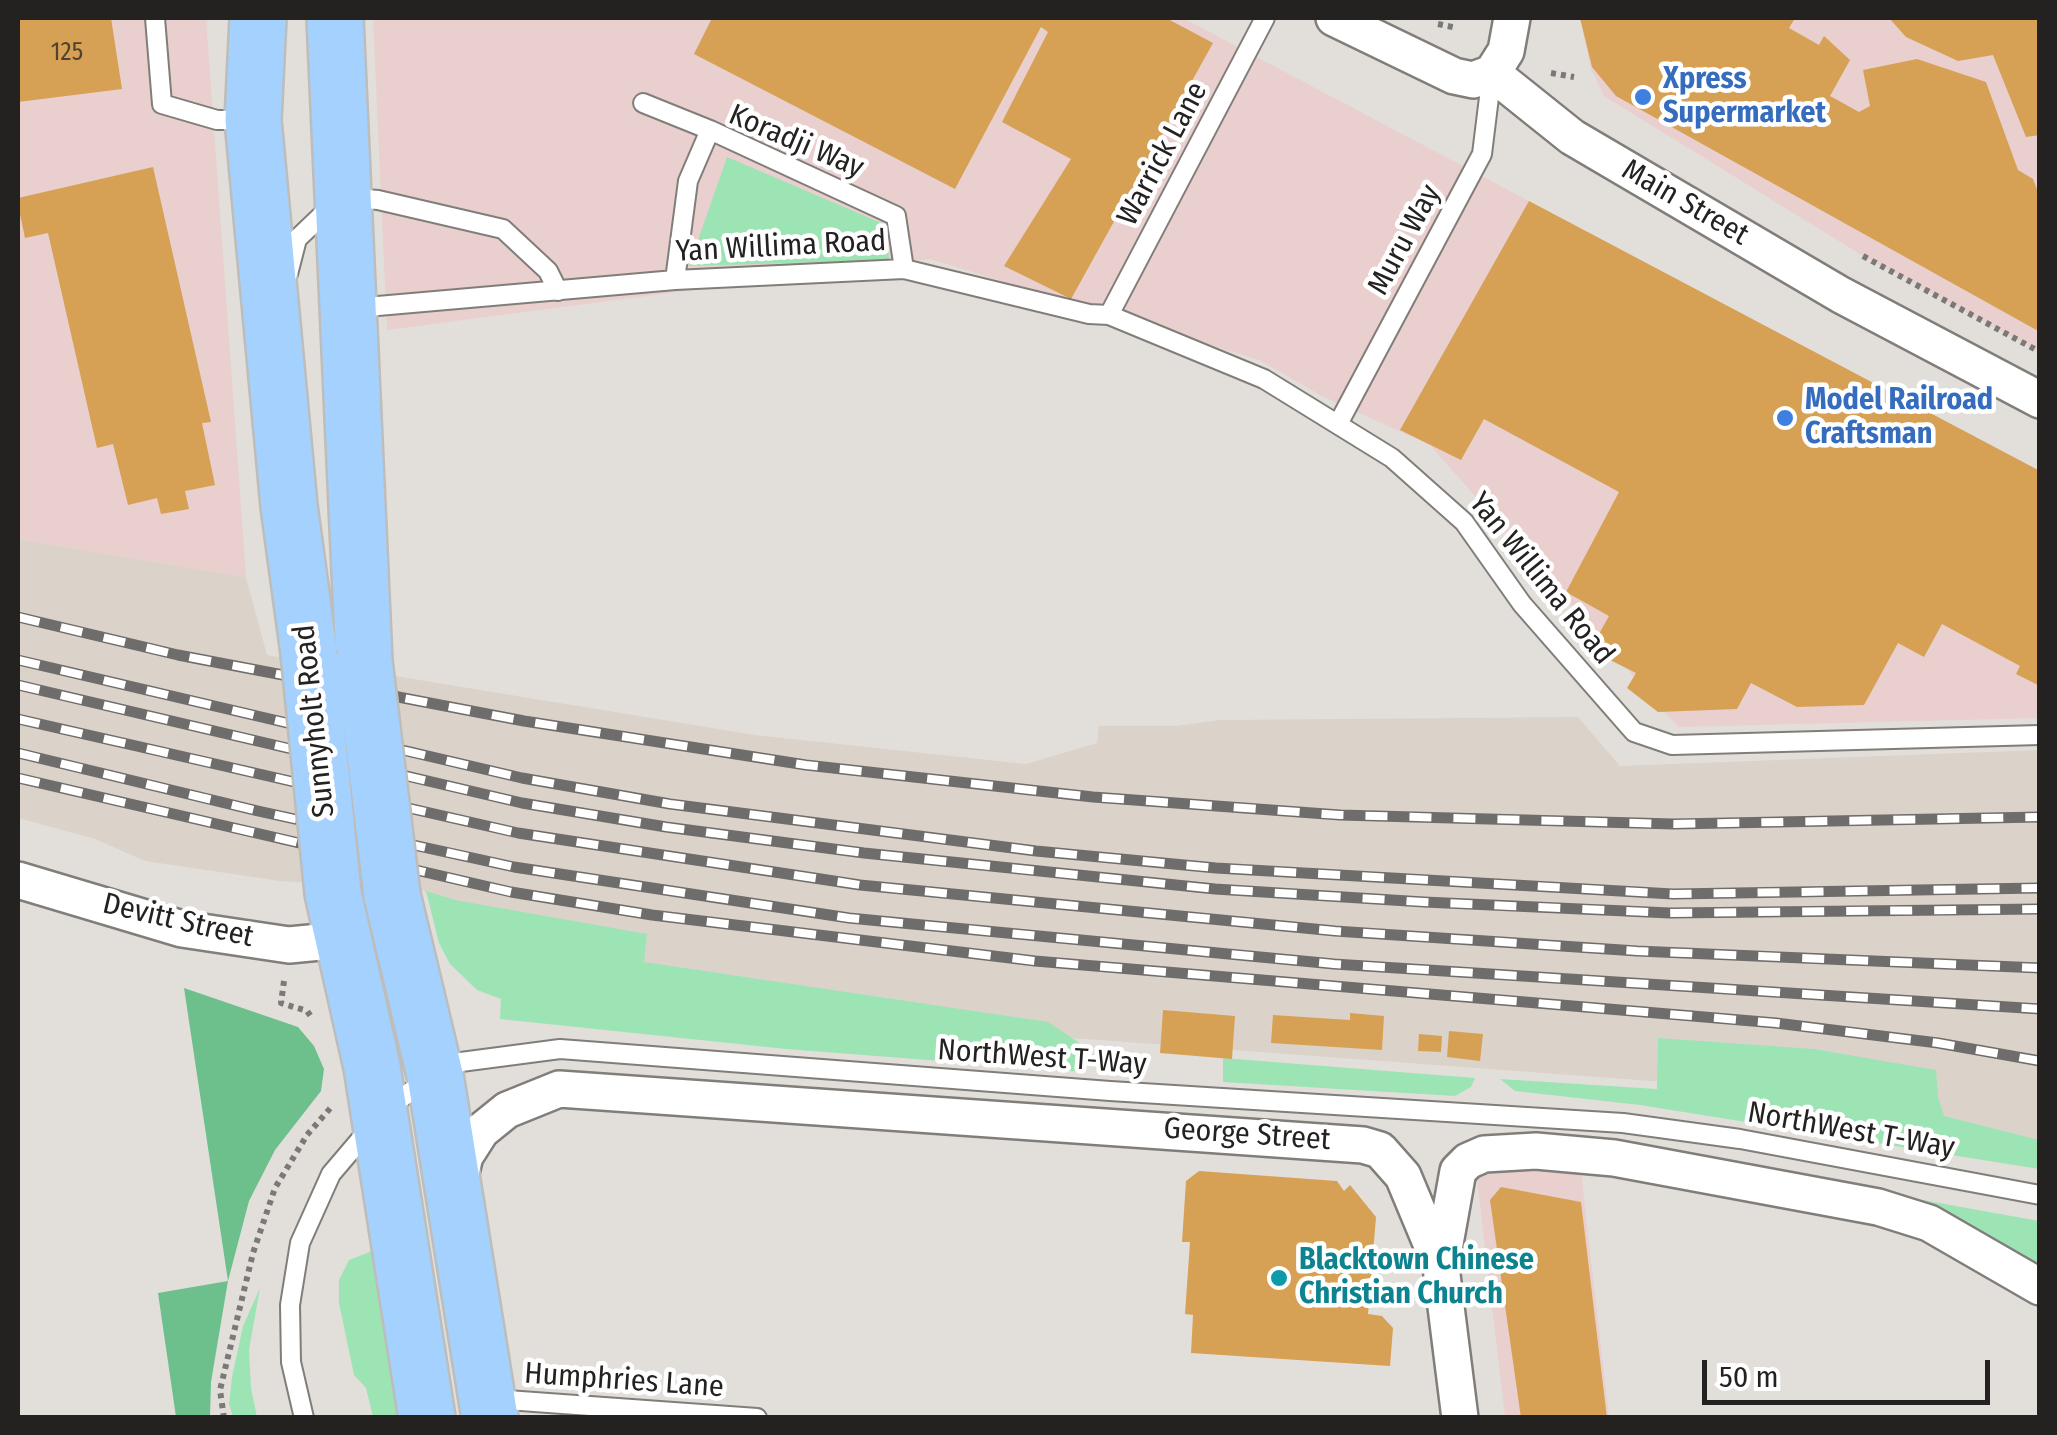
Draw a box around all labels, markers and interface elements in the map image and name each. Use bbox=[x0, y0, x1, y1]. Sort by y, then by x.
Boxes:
house number: 125 bbox=[51, 38, 83, 68]
place label: Xpress Supermarket bbox=[1663, 62, 1826, 132]
street label: Warrick Lane bbox=[1110, 76, 1216, 232]
marker: Xpress Supermarket bbox=[1632, 86, 1654, 108]
street label: Koradji Way bbox=[723, 98, 869, 186]
street label: Main Street bbox=[1615, 152, 1755, 254]
street label: Muru Way bbox=[1361, 179, 1449, 301]
street label: Yan Willima Road bbox=[675, 224, 887, 270]
place label: Model Railroad Craftsman bbox=[1805, 383, 1993, 454]
marker: Model Railroad Craftsman bbox=[1774, 407, 1796, 429]
street label: Yan Willima Road bbox=[1461, 486, 1621, 672]
street label: Sunnyholt Road bbox=[287, 623, 343, 819]
street label: Devitt Street bbox=[99, 886, 257, 956]
street label: NorthWest T-Way bbox=[936, 1033, 1148, 1083]
street label: NorthWest T-Way bbox=[1745, 1095, 1957, 1167]
street label: George Street bbox=[1162, 1111, 1332, 1159]
place label: Blacktown Chinese Christian Church bbox=[1299, 1243, 1534, 1314]
marker: Blacktown Chinese Christian Church bbox=[1268, 1267, 1290, 1289]
scale bar bbox=[1707, 1340, 1994, 1402]
street label: Humphries Lane bbox=[523, 1356, 725, 1406]
text: 50 m bbox=[1719, 1359, 1779, 1395]

